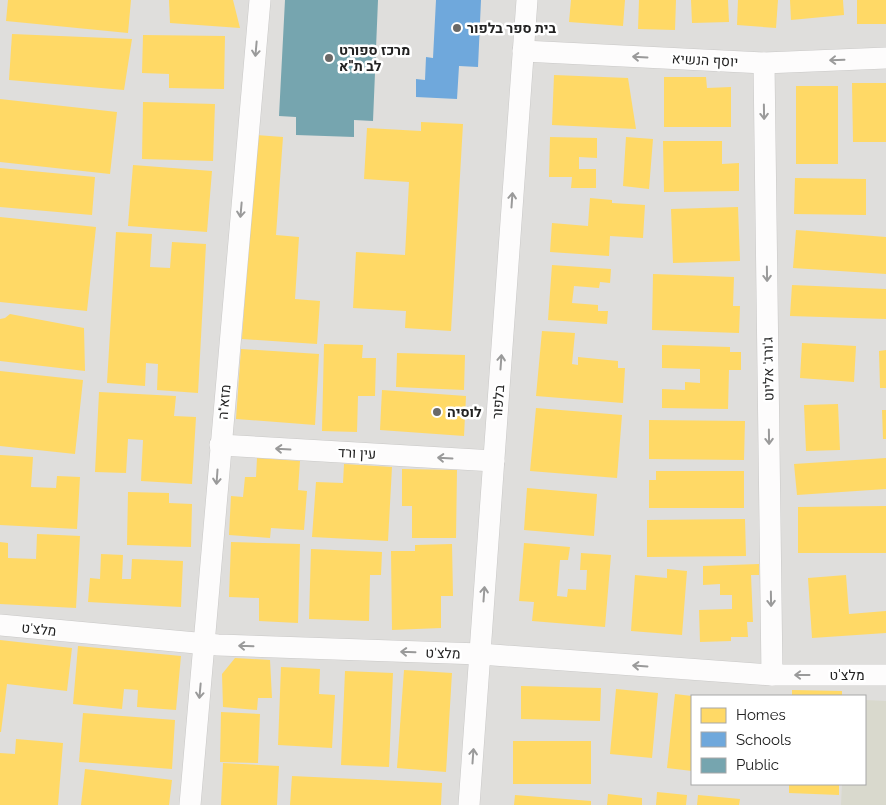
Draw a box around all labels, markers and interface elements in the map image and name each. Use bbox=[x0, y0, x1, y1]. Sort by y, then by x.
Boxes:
place label: בית ספר בלפור bbox=[467, 20, 557, 36]
marker: בית ספר בלפור bbox=[451, 22, 463, 34]
one-way arrow bbox=[251, 40, 260, 56]
place label: מרכז ספורט לב ת"א bbox=[339, 42, 410, 74]
street label: יוסף הנשיא bbox=[671, 50, 739, 70]
marker: מרכז ספורט לב ת"א bbox=[323, 52, 335, 64]
one-way arrow bbox=[632, 52, 648, 62]
one-way arrow bbox=[830, 55, 846, 65]
one-way arrow bbox=[759, 104, 769, 120]
one-way arrow bbox=[508, 193, 517, 209]
one-way arrow bbox=[236, 202, 246, 218]
one-way arrow bbox=[762, 266, 771, 282]
street label: ג'ורג' אליוט bbox=[759, 337, 777, 401]
one-way arrow bbox=[496, 355, 505, 371]
street label: מזא"ה bbox=[214, 384, 234, 420]
street label: בלפור bbox=[489, 384, 507, 420]
place label: לוסיה bbox=[447, 404, 482, 420]
marker: לוסיה bbox=[431, 406, 443, 418]
one-way arrow bbox=[764, 428, 774, 444]
one-way arrow bbox=[275, 444, 291, 453]
street label: עין ורד bbox=[337, 444, 377, 462]
one-way arrow bbox=[437, 454, 453, 463]
one-way arrow bbox=[213, 469, 222, 485]
one-way arrow bbox=[479, 587, 489, 603]
one-way arrow bbox=[766, 590, 776, 607]
street label: מלצ'ט bbox=[21, 619, 57, 639]
one-way arrow bbox=[238, 642, 254, 651]
street label: מלצ'ט bbox=[425, 644, 461, 662]
one-way arrow bbox=[400, 647, 416, 657]
one-way arrow bbox=[632, 661, 648, 671]
street label: מלצ'ט bbox=[829, 667, 865, 683]
one-way arrow bbox=[795, 670, 811, 680]
one-way arrow bbox=[196, 683, 205, 699]
legend bbox=[691, 695, 866, 785]
text: Homes bbox=[736, 706, 786, 724]
text: Schools bbox=[736, 731, 791, 749]
one-way arrow bbox=[468, 749, 477, 765]
text: Public bbox=[736, 756, 779, 774]

